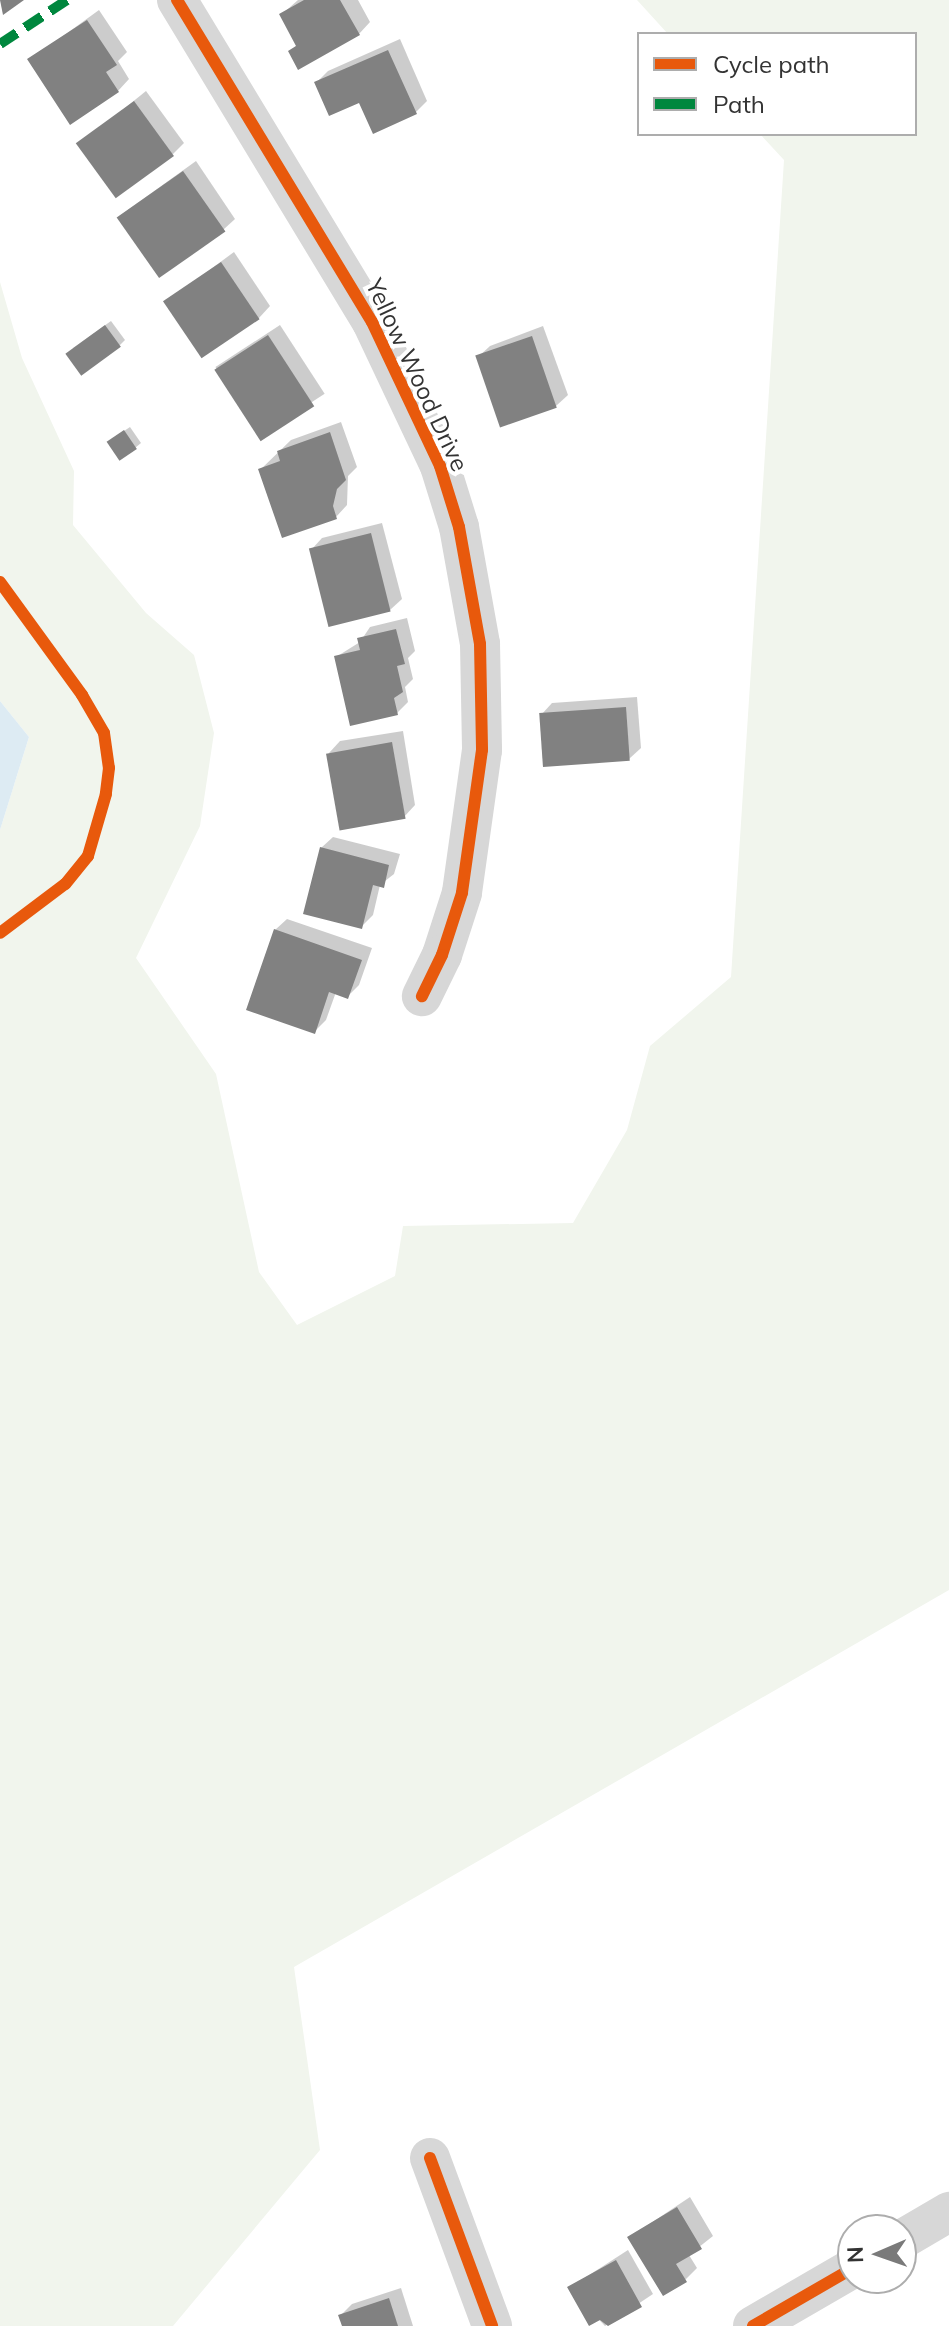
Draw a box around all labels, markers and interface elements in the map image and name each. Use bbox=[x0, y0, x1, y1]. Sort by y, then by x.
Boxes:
legend bbox=[637, 32, 917, 136]
text: Cycle path bbox=[713, 49, 830, 79]
text: Path bbox=[713, 89, 765, 119]
street label: Yellow Wood Drive bbox=[360, 274, 474, 476]
north arrow bbox=[837, 2214, 917, 2294]
text: N bbox=[841, 2246, 869, 2264]

